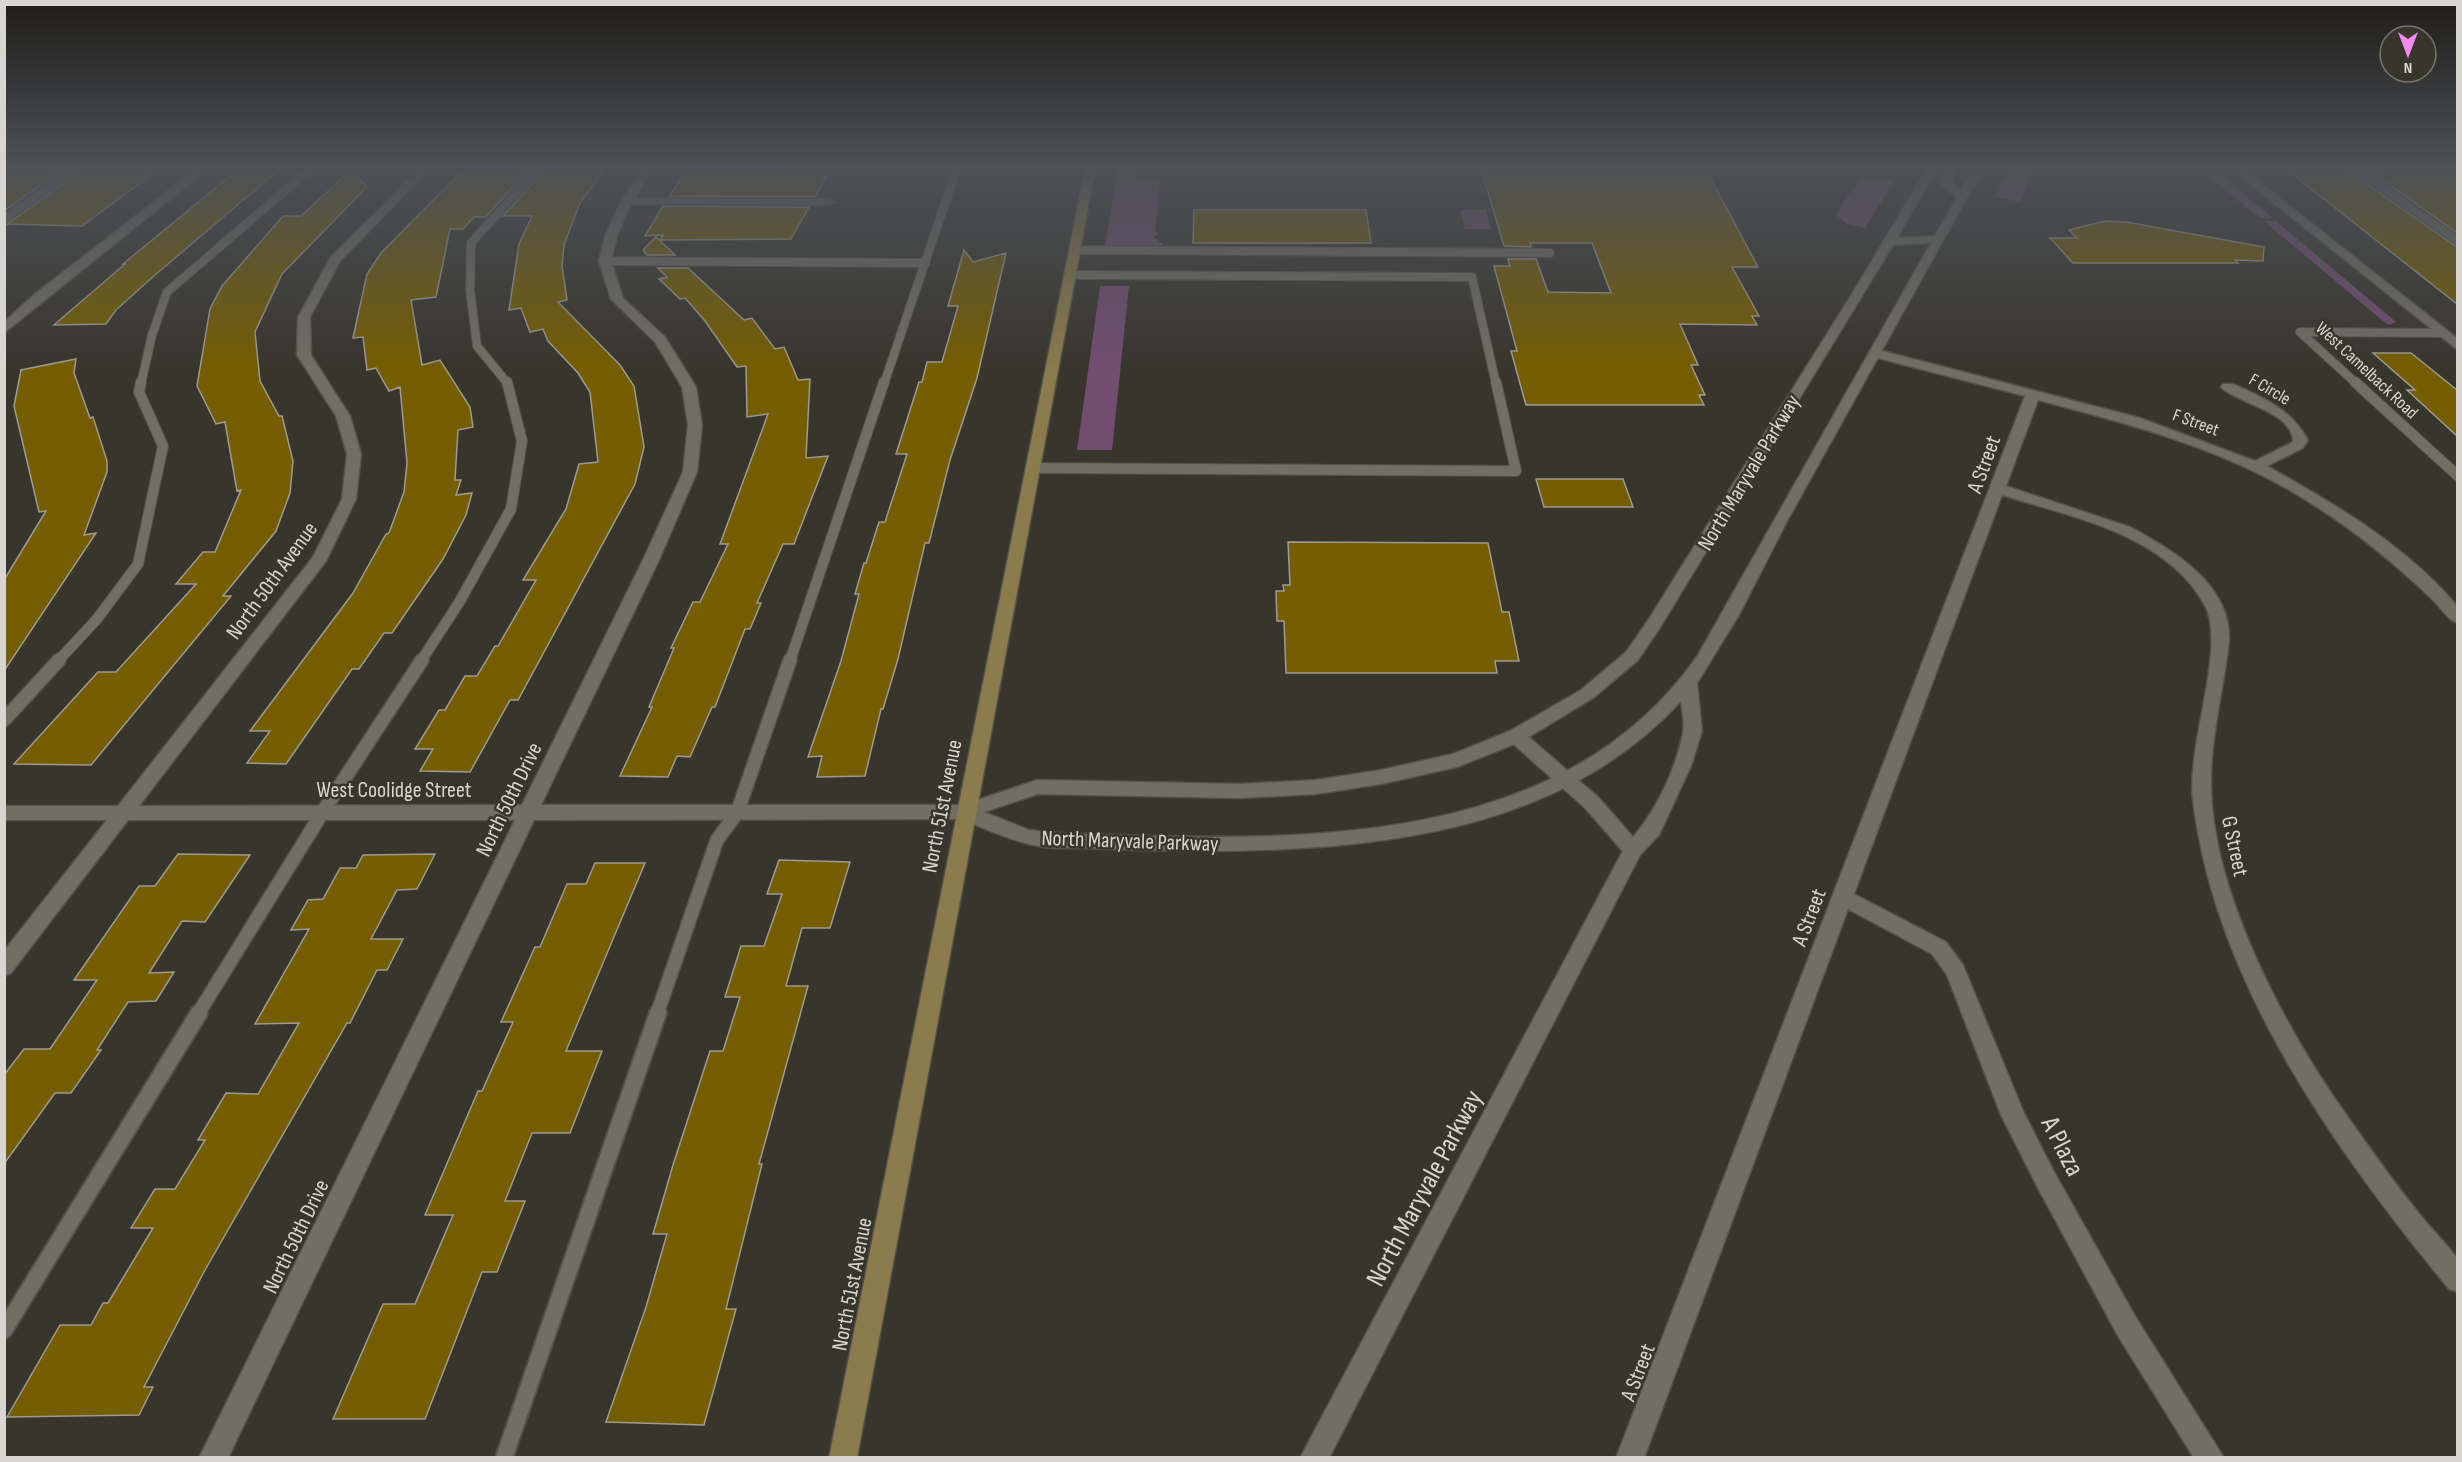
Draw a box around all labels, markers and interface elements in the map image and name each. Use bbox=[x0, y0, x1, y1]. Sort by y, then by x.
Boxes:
north arrow bbox=[2378, 24, 2438, 84]
text: N bbox=[2404, 58, 2412, 77]
street label: West Camelback Road bbox=[2311, 318, 2422, 423]
street label: F Circle bbox=[2245, 369, 2294, 410]
street label: North Maryvale Parkway bbox=[1692, 389, 1807, 556]
street label: F Street bbox=[2170, 404, 2222, 441]
street label: A Street bbox=[1961, 432, 2007, 498]
street label: North 50th Avenue bbox=[221, 517, 324, 645]
street label: North 51st Avenue bbox=[916, 737, 969, 875]
street label: North 50th Drive bbox=[470, 738, 548, 861]
street label: West Coolidge Street bbox=[317, 777, 472, 804]
street label: G Street bbox=[2215, 814, 2254, 879]
street label: North Maryvale Parkway bbox=[1041, 825, 1219, 858]
street label: A Street bbox=[1786, 885, 1833, 951]
street label: North Maryvale Parkway bbox=[1360, 1085, 1490, 1292]
street label: A Plaza bbox=[2033, 1110, 2091, 1182]
street label: North 50th Drive bbox=[257, 1175, 335, 1298]
street label: North 51st Avenue bbox=[826, 1215, 879, 1353]
street label: A Street bbox=[1615, 1340, 1662, 1406]

